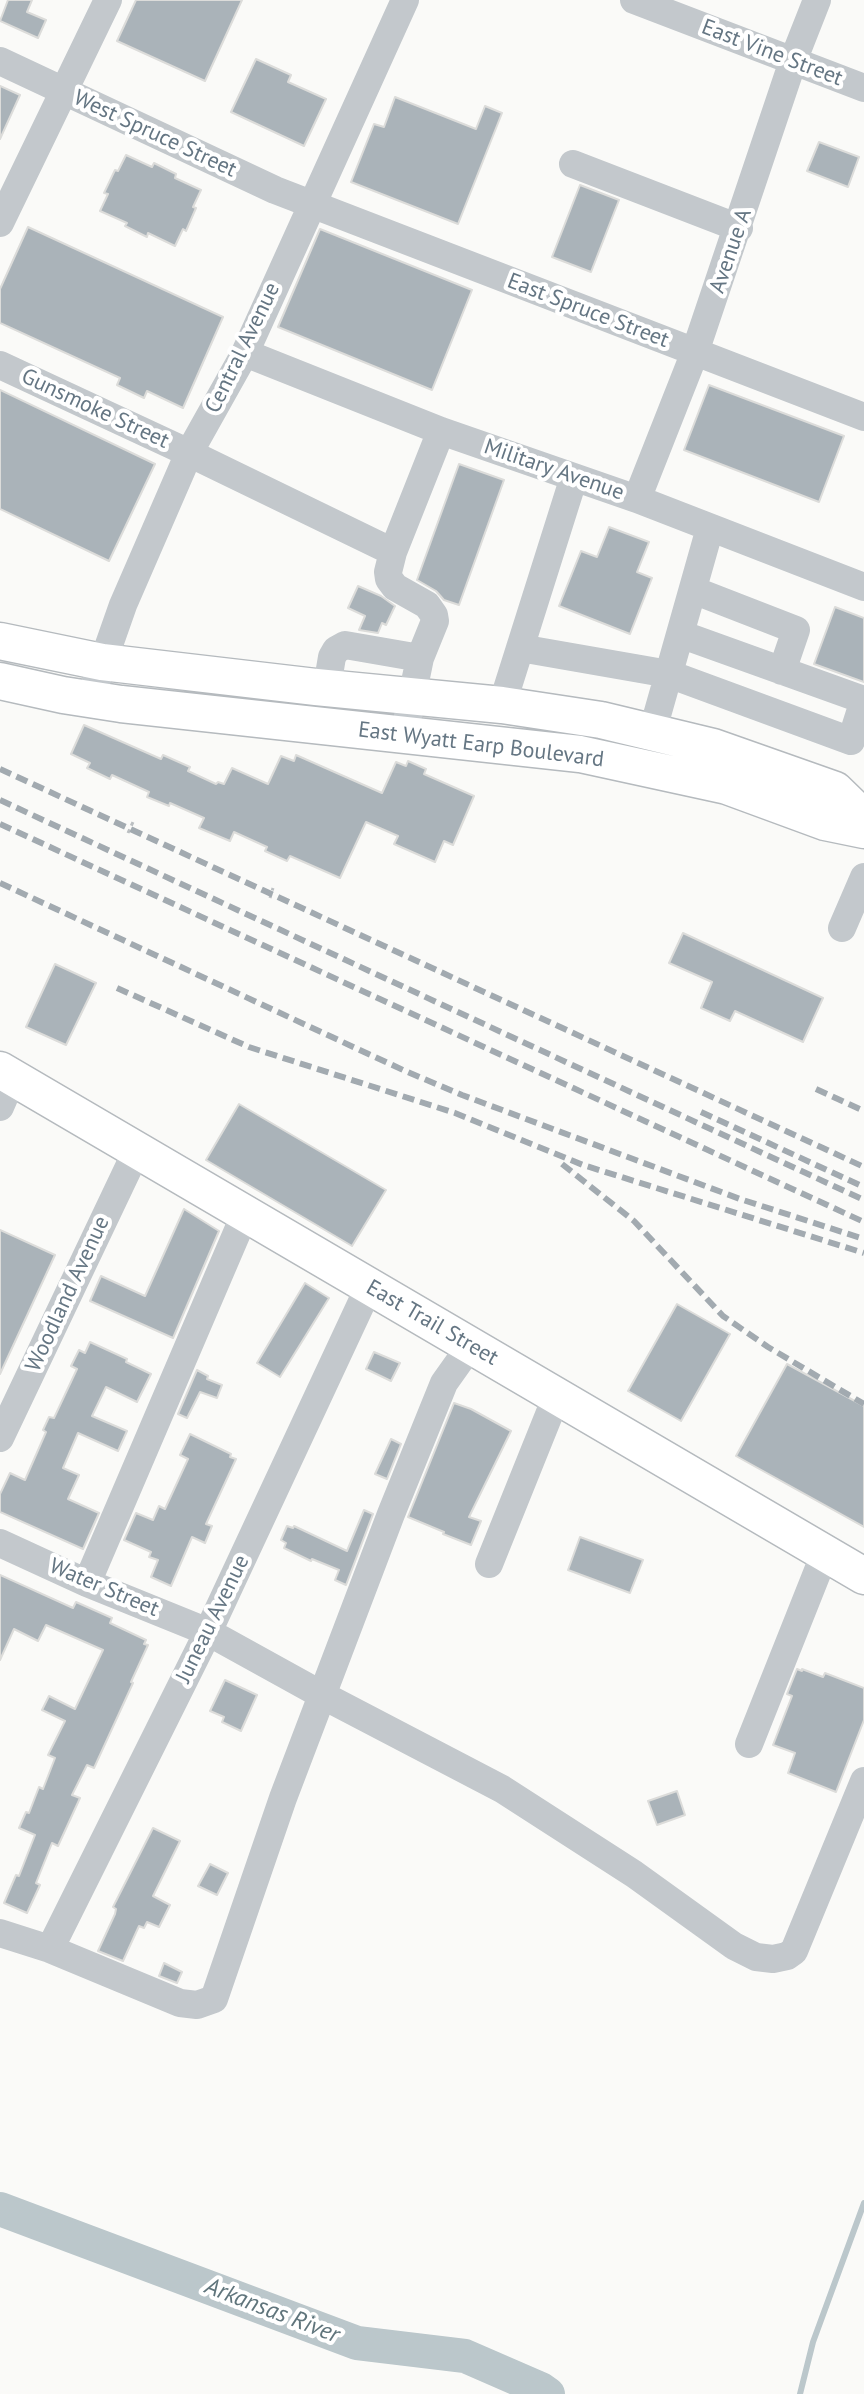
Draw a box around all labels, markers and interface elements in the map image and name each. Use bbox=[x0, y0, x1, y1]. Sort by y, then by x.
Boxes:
street label: East Vine Street bbox=[698, 14, 846, 92]
street label: West Spruce Street bbox=[69, 85, 241, 183]
street label: Avenue A bbox=[704, 205, 758, 297]
street label: East Spruce Street bbox=[504, 268, 672, 354]
street label: Central Avenue bbox=[200, 278, 286, 418]
street label: Gunsmoke Street bbox=[17, 363, 173, 455]
street label: Military Avenue bbox=[481, 434, 627, 506]
street label: East Wyatt Earp Boulevard bbox=[357, 717, 605, 773]
street label: Woodland Avenue bbox=[20, 1212, 116, 1376]
street label: East Trail Street bbox=[361, 1275, 503, 1371]
street label: Juneau Avenue bbox=[171, 1551, 255, 1687]
street label: Water Street bbox=[45, 1553, 163, 1623]
water label: Arkansas River bbox=[201, 2272, 343, 2350]

